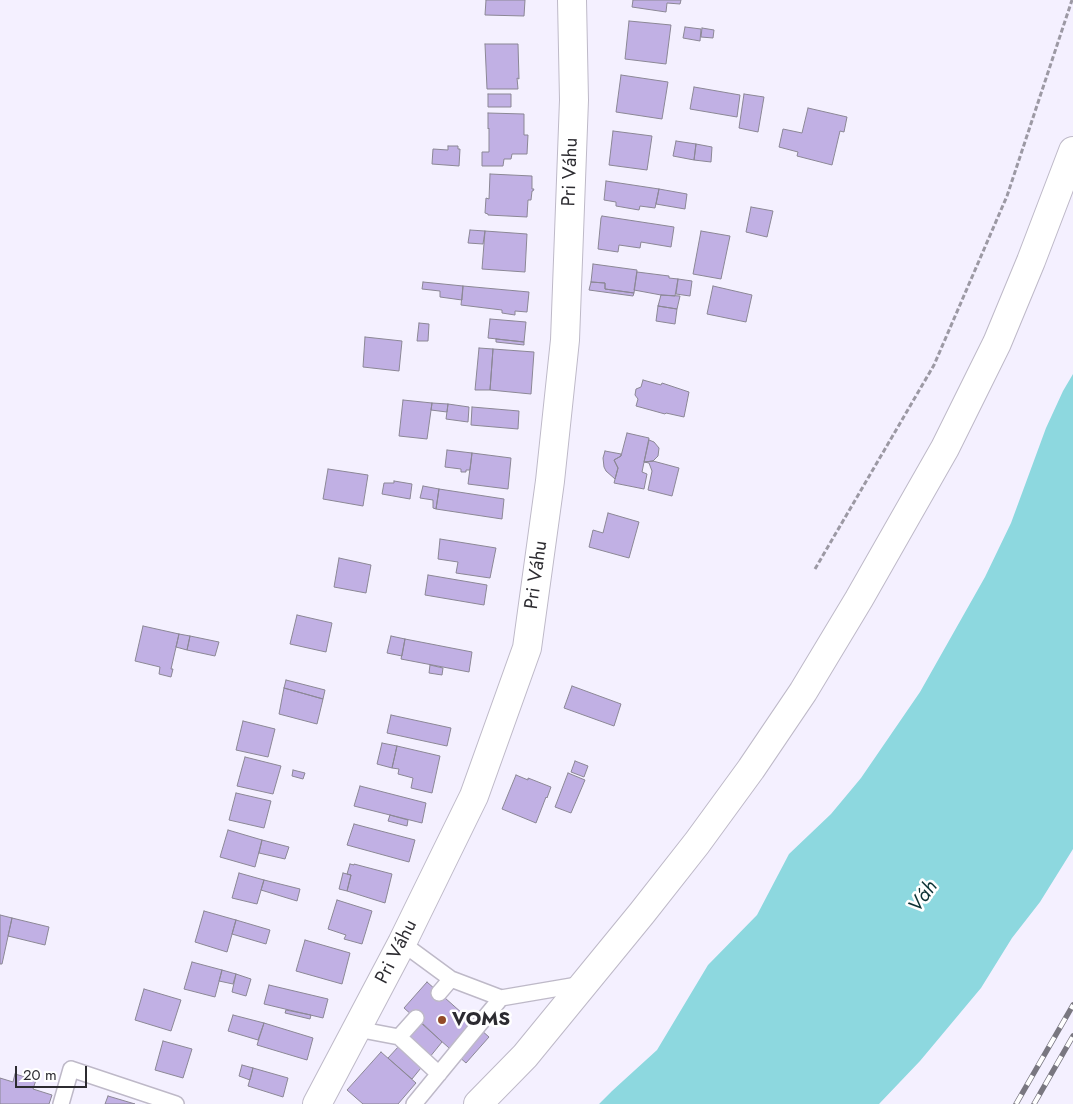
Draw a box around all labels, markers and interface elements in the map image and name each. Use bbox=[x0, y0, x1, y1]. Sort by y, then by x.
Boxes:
street label: Pri Váhu bbox=[558, 137, 584, 207]
street label: Pri Váhu bbox=[521, 539, 553, 611]
water label: Váh bbox=[904, 876, 944, 918]
street label: Pri Váhu bbox=[371, 916, 423, 988]
place label: VOMS bbox=[452, 1009, 510, 1031]
marker: VOMS bbox=[436, 1014, 448, 1026]
scale bar bbox=[18, 1056, 90, 1088]
text: 20 m bbox=[23, 1064, 57, 1086]

